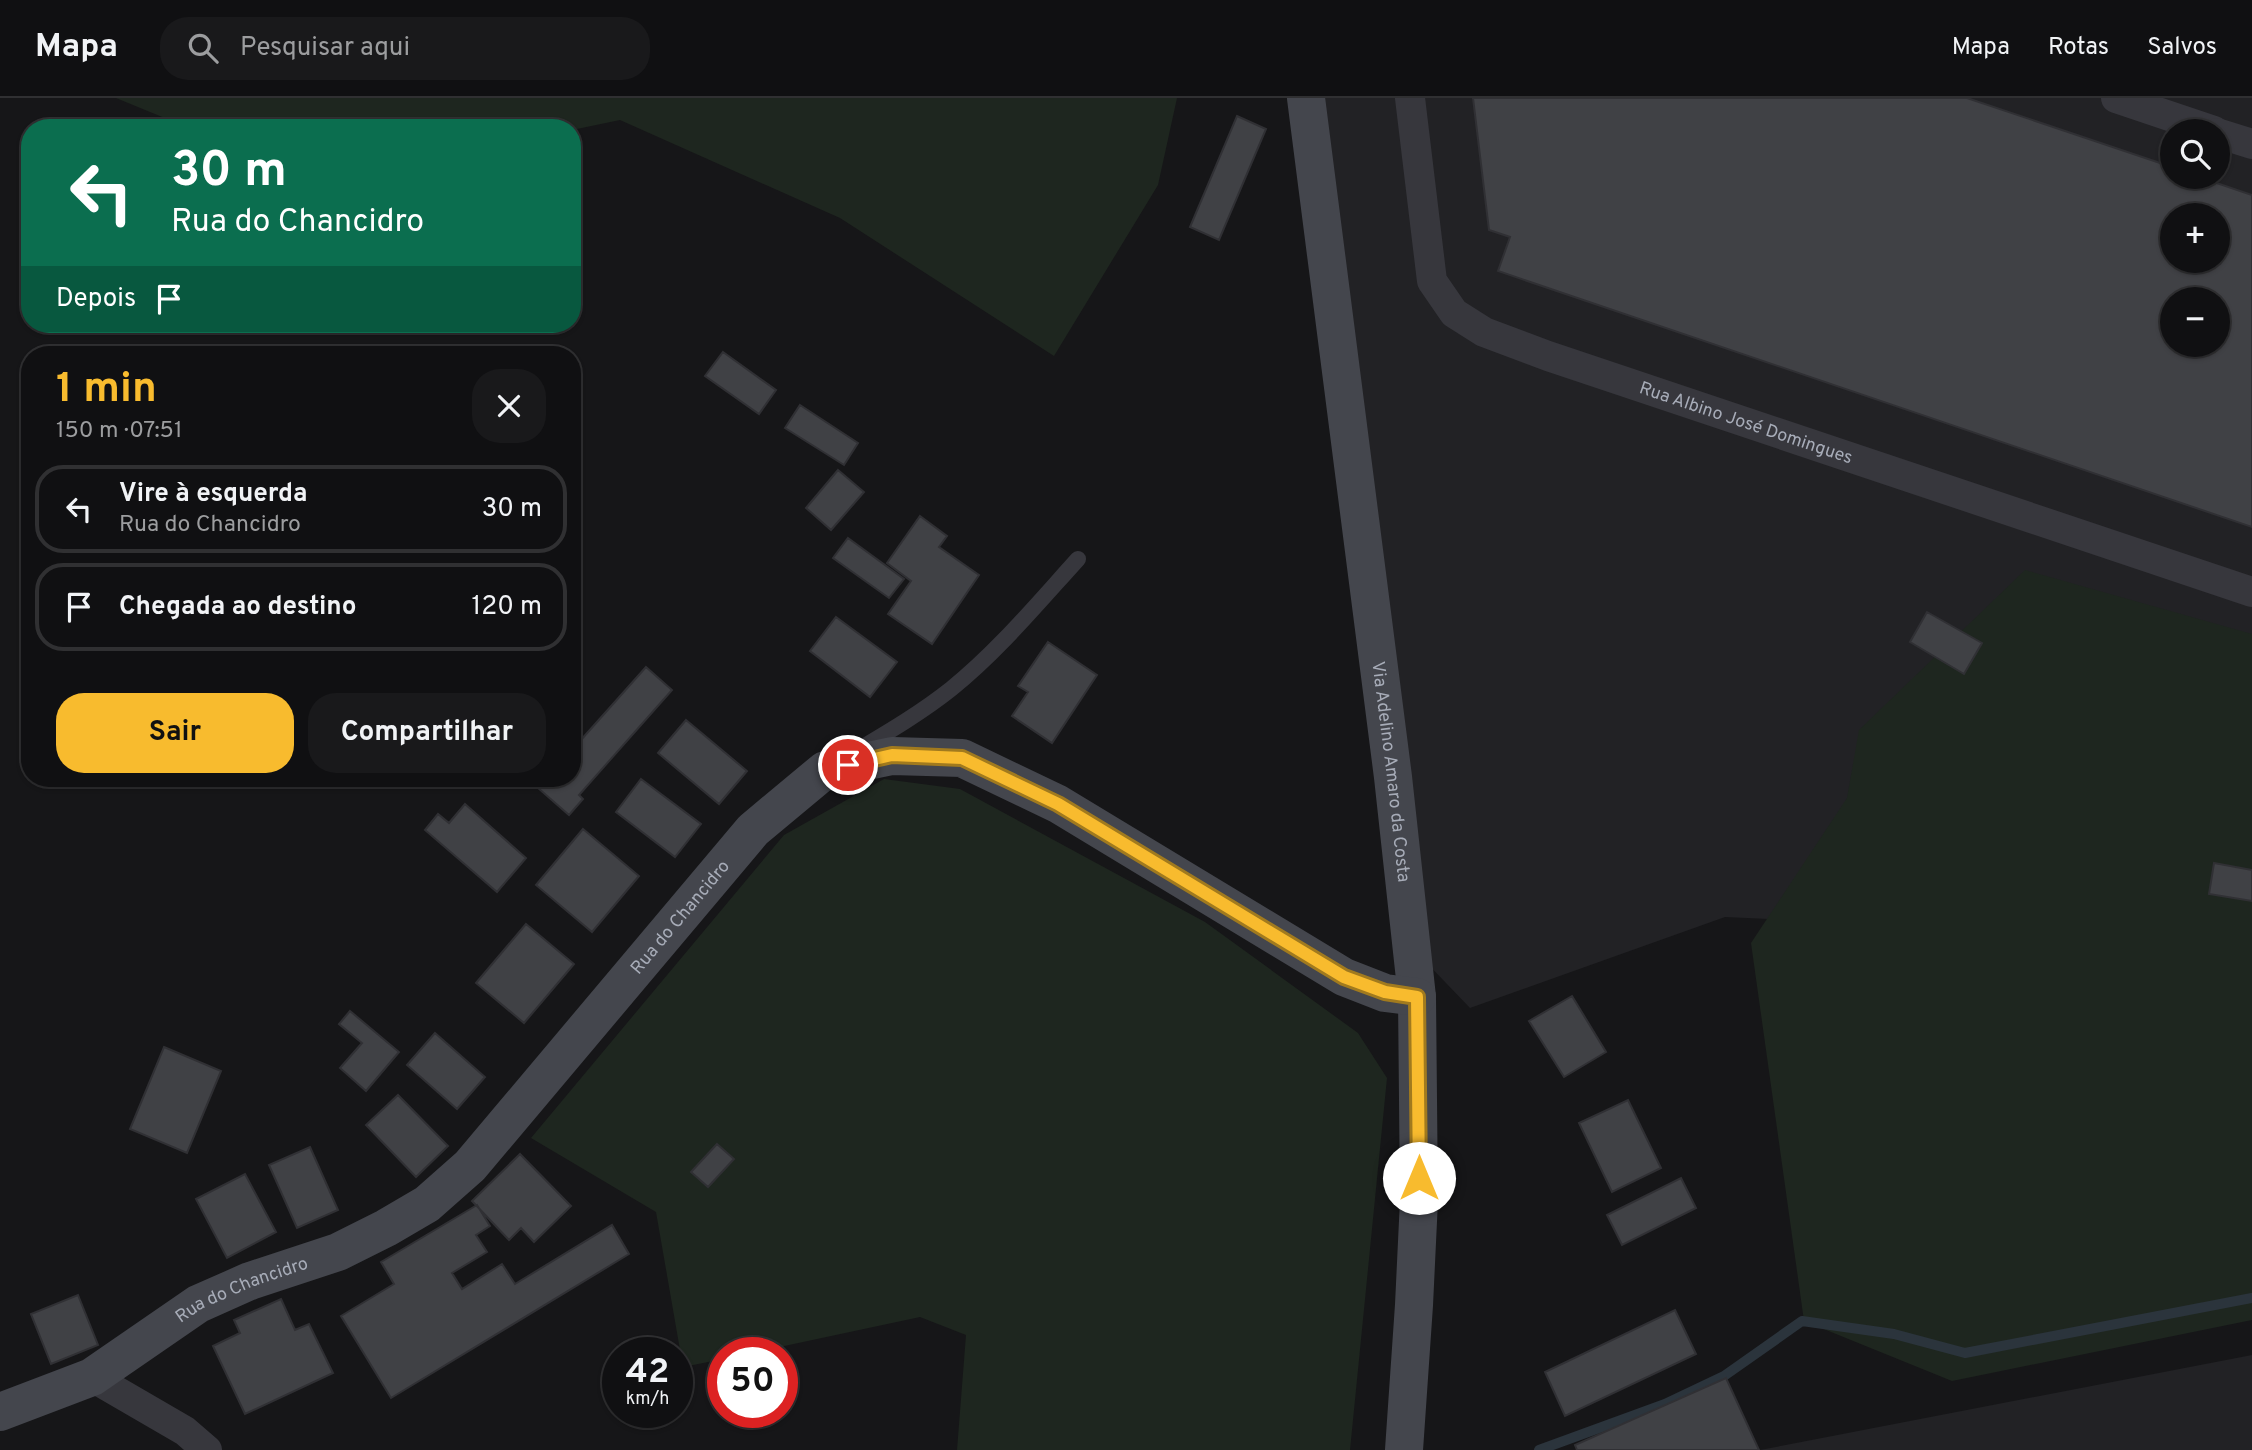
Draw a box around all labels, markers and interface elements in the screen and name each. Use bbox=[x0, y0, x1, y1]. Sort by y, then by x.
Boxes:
search box bbox=[160, 17, 650, 80]
text: Mapa bbox=[35, 27, 118, 69]
icon: search bbox=[184, 29, 222, 67]
text: Pesquisar aqui bbox=[240, 32, 410, 65]
text: Mapa bbox=[1952, 33, 2010, 63]
text: Rotas bbox=[2048, 33, 2109, 63]
text: Salvos bbox=[2147, 33, 2217, 63]
map controls bbox=[2160, 119, 2230, 357]
button: search bbox=[2160, 119, 2230, 189]
text: 30 m bbox=[171, 142, 287, 204]
icon: left bbox=[56, 147, 147, 238]
text: Rua do Chancidro bbox=[171, 203, 424, 243]
button: + bbox=[2160, 203, 2230, 273]
icon: arrive bbox=[150, 280, 188, 318]
text: Depois bbox=[56, 283, 136, 316]
button: − bbox=[2160, 287, 2230, 357]
text: 1 min bbox=[56, 364, 157, 417]
button: close bbox=[472, 369, 546, 443]
street label: Rua Albino José Domingues bbox=[1636, 377, 1855, 470]
text: 150 m · 07:51 bbox=[56, 417, 182, 446]
text: Vire à esquerda bbox=[119, 478, 307, 511]
icon: left bbox=[60, 490, 98, 528]
text: 30 m bbox=[482, 493, 542, 526]
text: Rua do Chancidro bbox=[119, 511, 301, 540]
icon: arrive bbox=[60, 588, 98, 626]
text: Chegada ao destino bbox=[119, 591, 356, 624]
text: 120 m bbox=[472, 591, 542, 624]
street label: Via Adelino Amaro da Costa bbox=[1365, 660, 1414, 883]
button: Sair bbox=[56, 693, 294, 773]
button: Compartilhar bbox=[308, 693, 546, 773]
pin bbox=[818, 735, 878, 795]
icon: arrive bbox=[829, 746, 867, 784]
street label: Rua do Chancidro bbox=[626, 856, 736, 980]
position arrow bbox=[1382, 1141, 1456, 1215]
street label: Rua do Chancidro bbox=[171, 1253, 311, 1329]
speed limit sign: 50 bbox=[707, 1337, 798, 1428]
text: 42 bbox=[626, 1351, 669, 1395]
text: km/h bbox=[626, 1388, 669, 1411]

